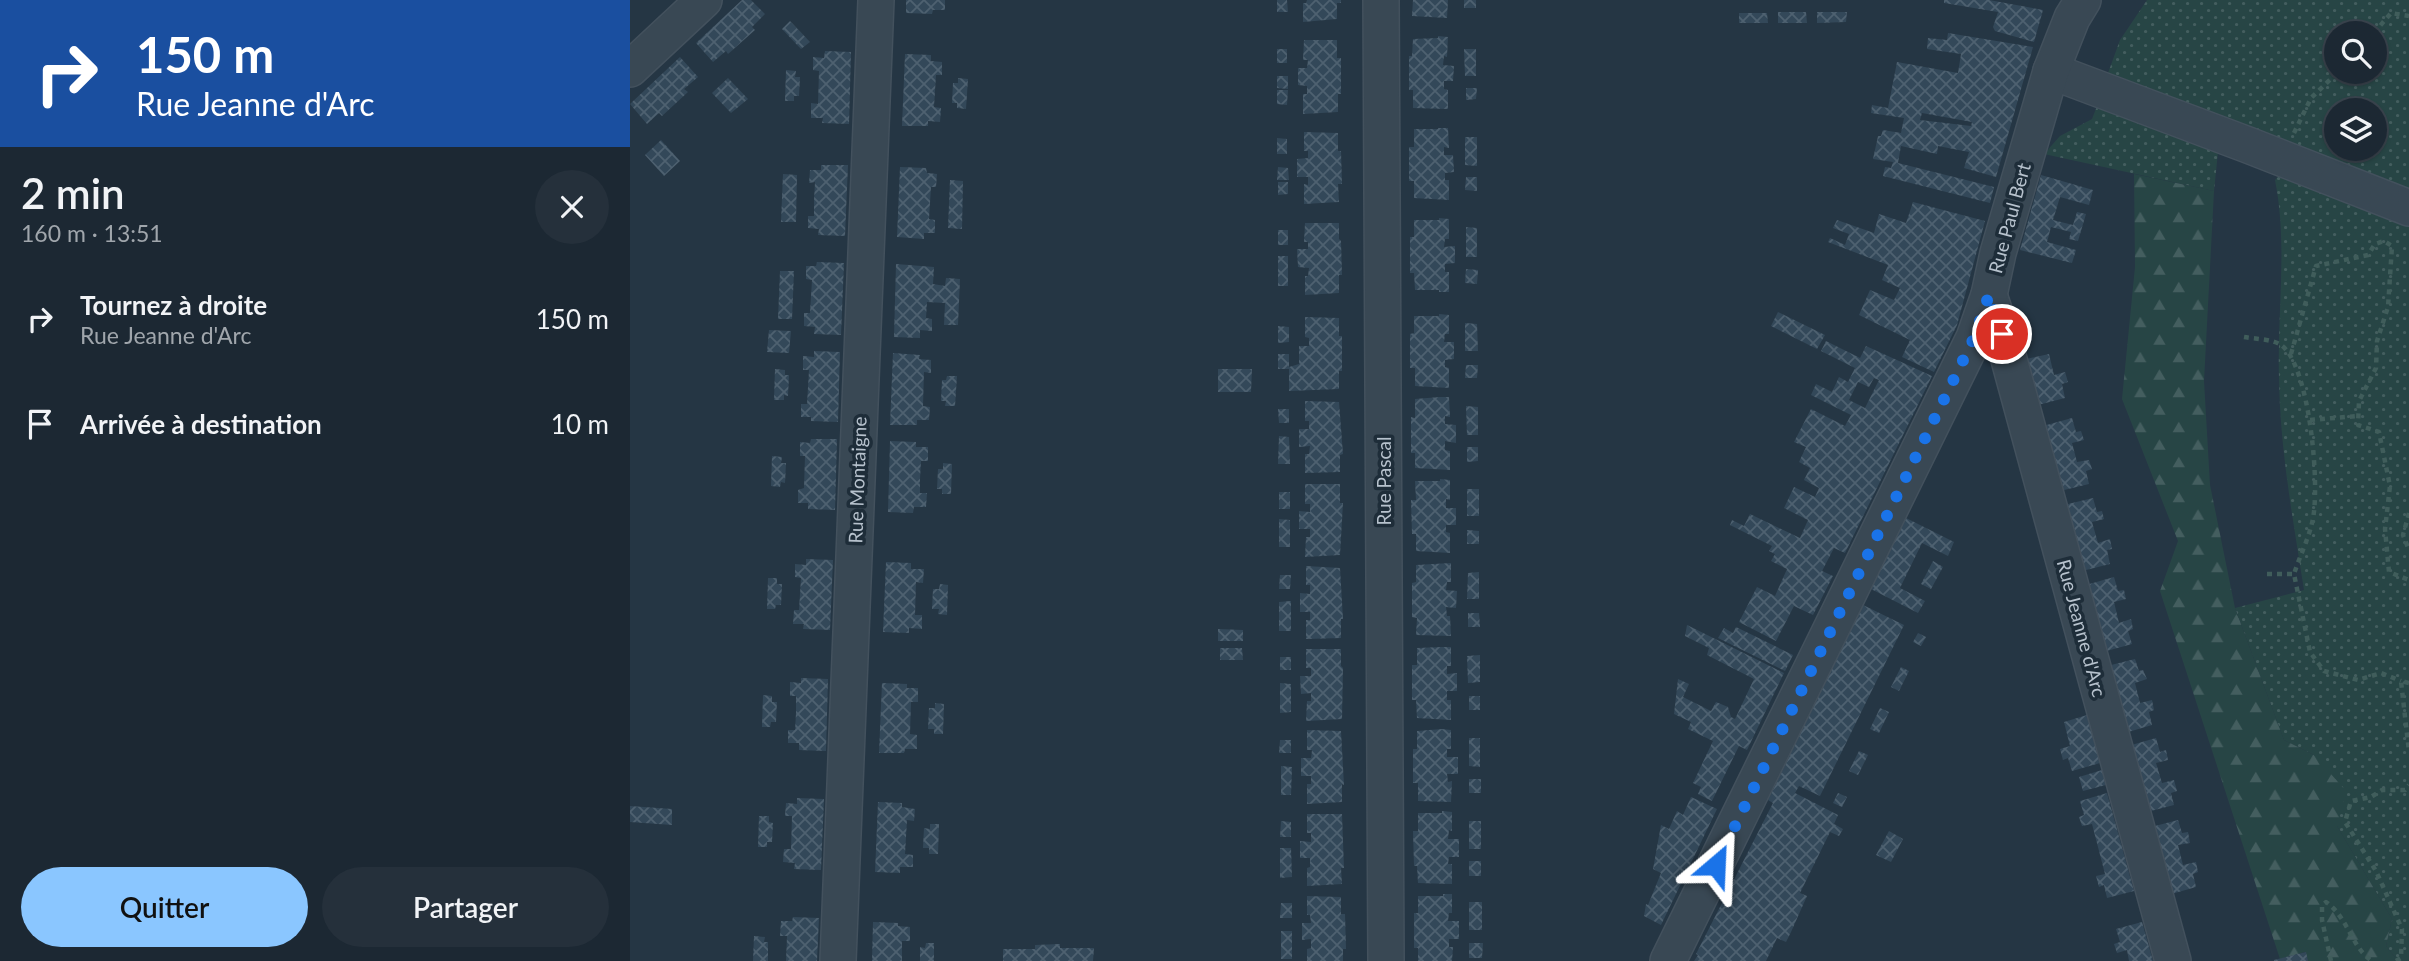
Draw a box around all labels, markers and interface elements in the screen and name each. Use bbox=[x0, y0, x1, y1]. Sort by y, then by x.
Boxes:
map controls bbox=[2324, 21, 2387, 161]
button: search bbox=[2324, 21, 2387, 84]
text: 150 m bbox=[136, 25, 274, 83]
icon: right bbox=[21, 28, 112, 119]
text: Rue Jeanne d'Arc bbox=[136, 84, 374, 123]
button: layers bbox=[2324, 98, 2387, 161]
street label: Rue Paul Bert bbox=[1983, 160, 2035, 276]
text: 2 min bbox=[21, 168, 125, 218]
button: close bbox=[535, 170, 609, 244]
text: 160 m · 13:51 bbox=[21, 219, 163, 247]
text: Tournez à droite bbox=[80, 289, 267, 321]
icon: right bbox=[21, 300, 59, 338]
text: 150 m bbox=[536, 303, 609, 335]
pin bbox=[1972, 304, 2032, 364]
icon: arrive bbox=[1983, 315, 2021, 353]
text: Rue Jeanne d'Arc bbox=[80, 321, 251, 349]
icon: arrive bbox=[21, 405, 59, 443]
text: Arrivée à destination bbox=[80, 408, 322, 440]
text: 10 m bbox=[551, 408, 609, 440]
street label: Rue Montaigne bbox=[843, 416, 871, 544]
street label: Rue Pascal bbox=[1372, 437, 1395, 525]
street label: Rue Jeanne d'Arc bbox=[2053, 557, 2111, 699]
position arrow bbox=[1679, 828, 1753, 902]
button: Quitter bbox=[21, 867, 308, 947]
button: Partager bbox=[322, 867, 609, 947]

